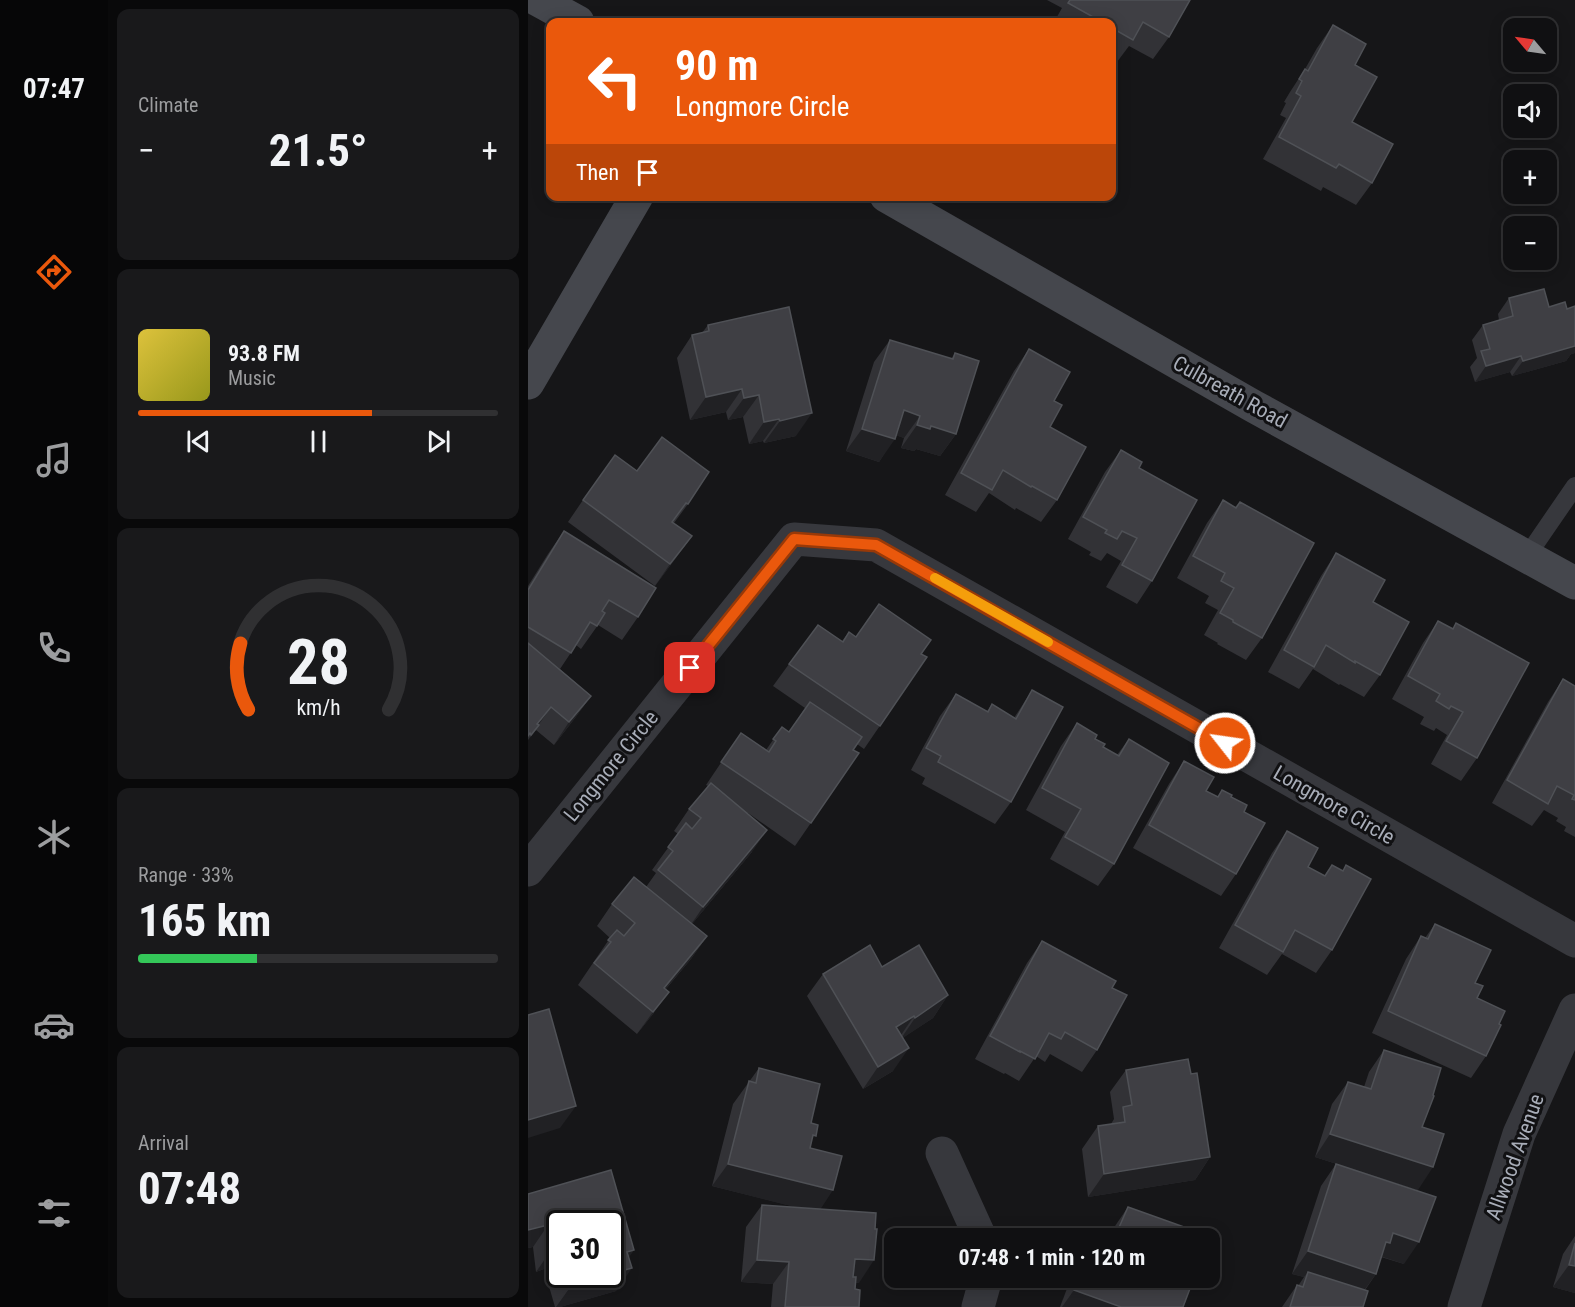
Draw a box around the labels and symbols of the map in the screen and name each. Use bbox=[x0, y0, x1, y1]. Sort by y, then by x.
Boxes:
north arrow bbox=[1503, 18, 1557, 72]
street label: Culbreath Road bbox=[1169, 351, 1291, 433]
pin bbox=[664, 642, 715, 693]
street label: Longmore Circle bbox=[559, 706, 663, 826]
position arrow bbox=[1193, 711, 1257, 775]
street label: Longmore Circle bbox=[1269, 761, 1399, 849]
street label: Allwood Avenue bbox=[1481, 1091, 1549, 1223]
speed limit sign: 30 bbox=[546, 1210, 624, 1288]

